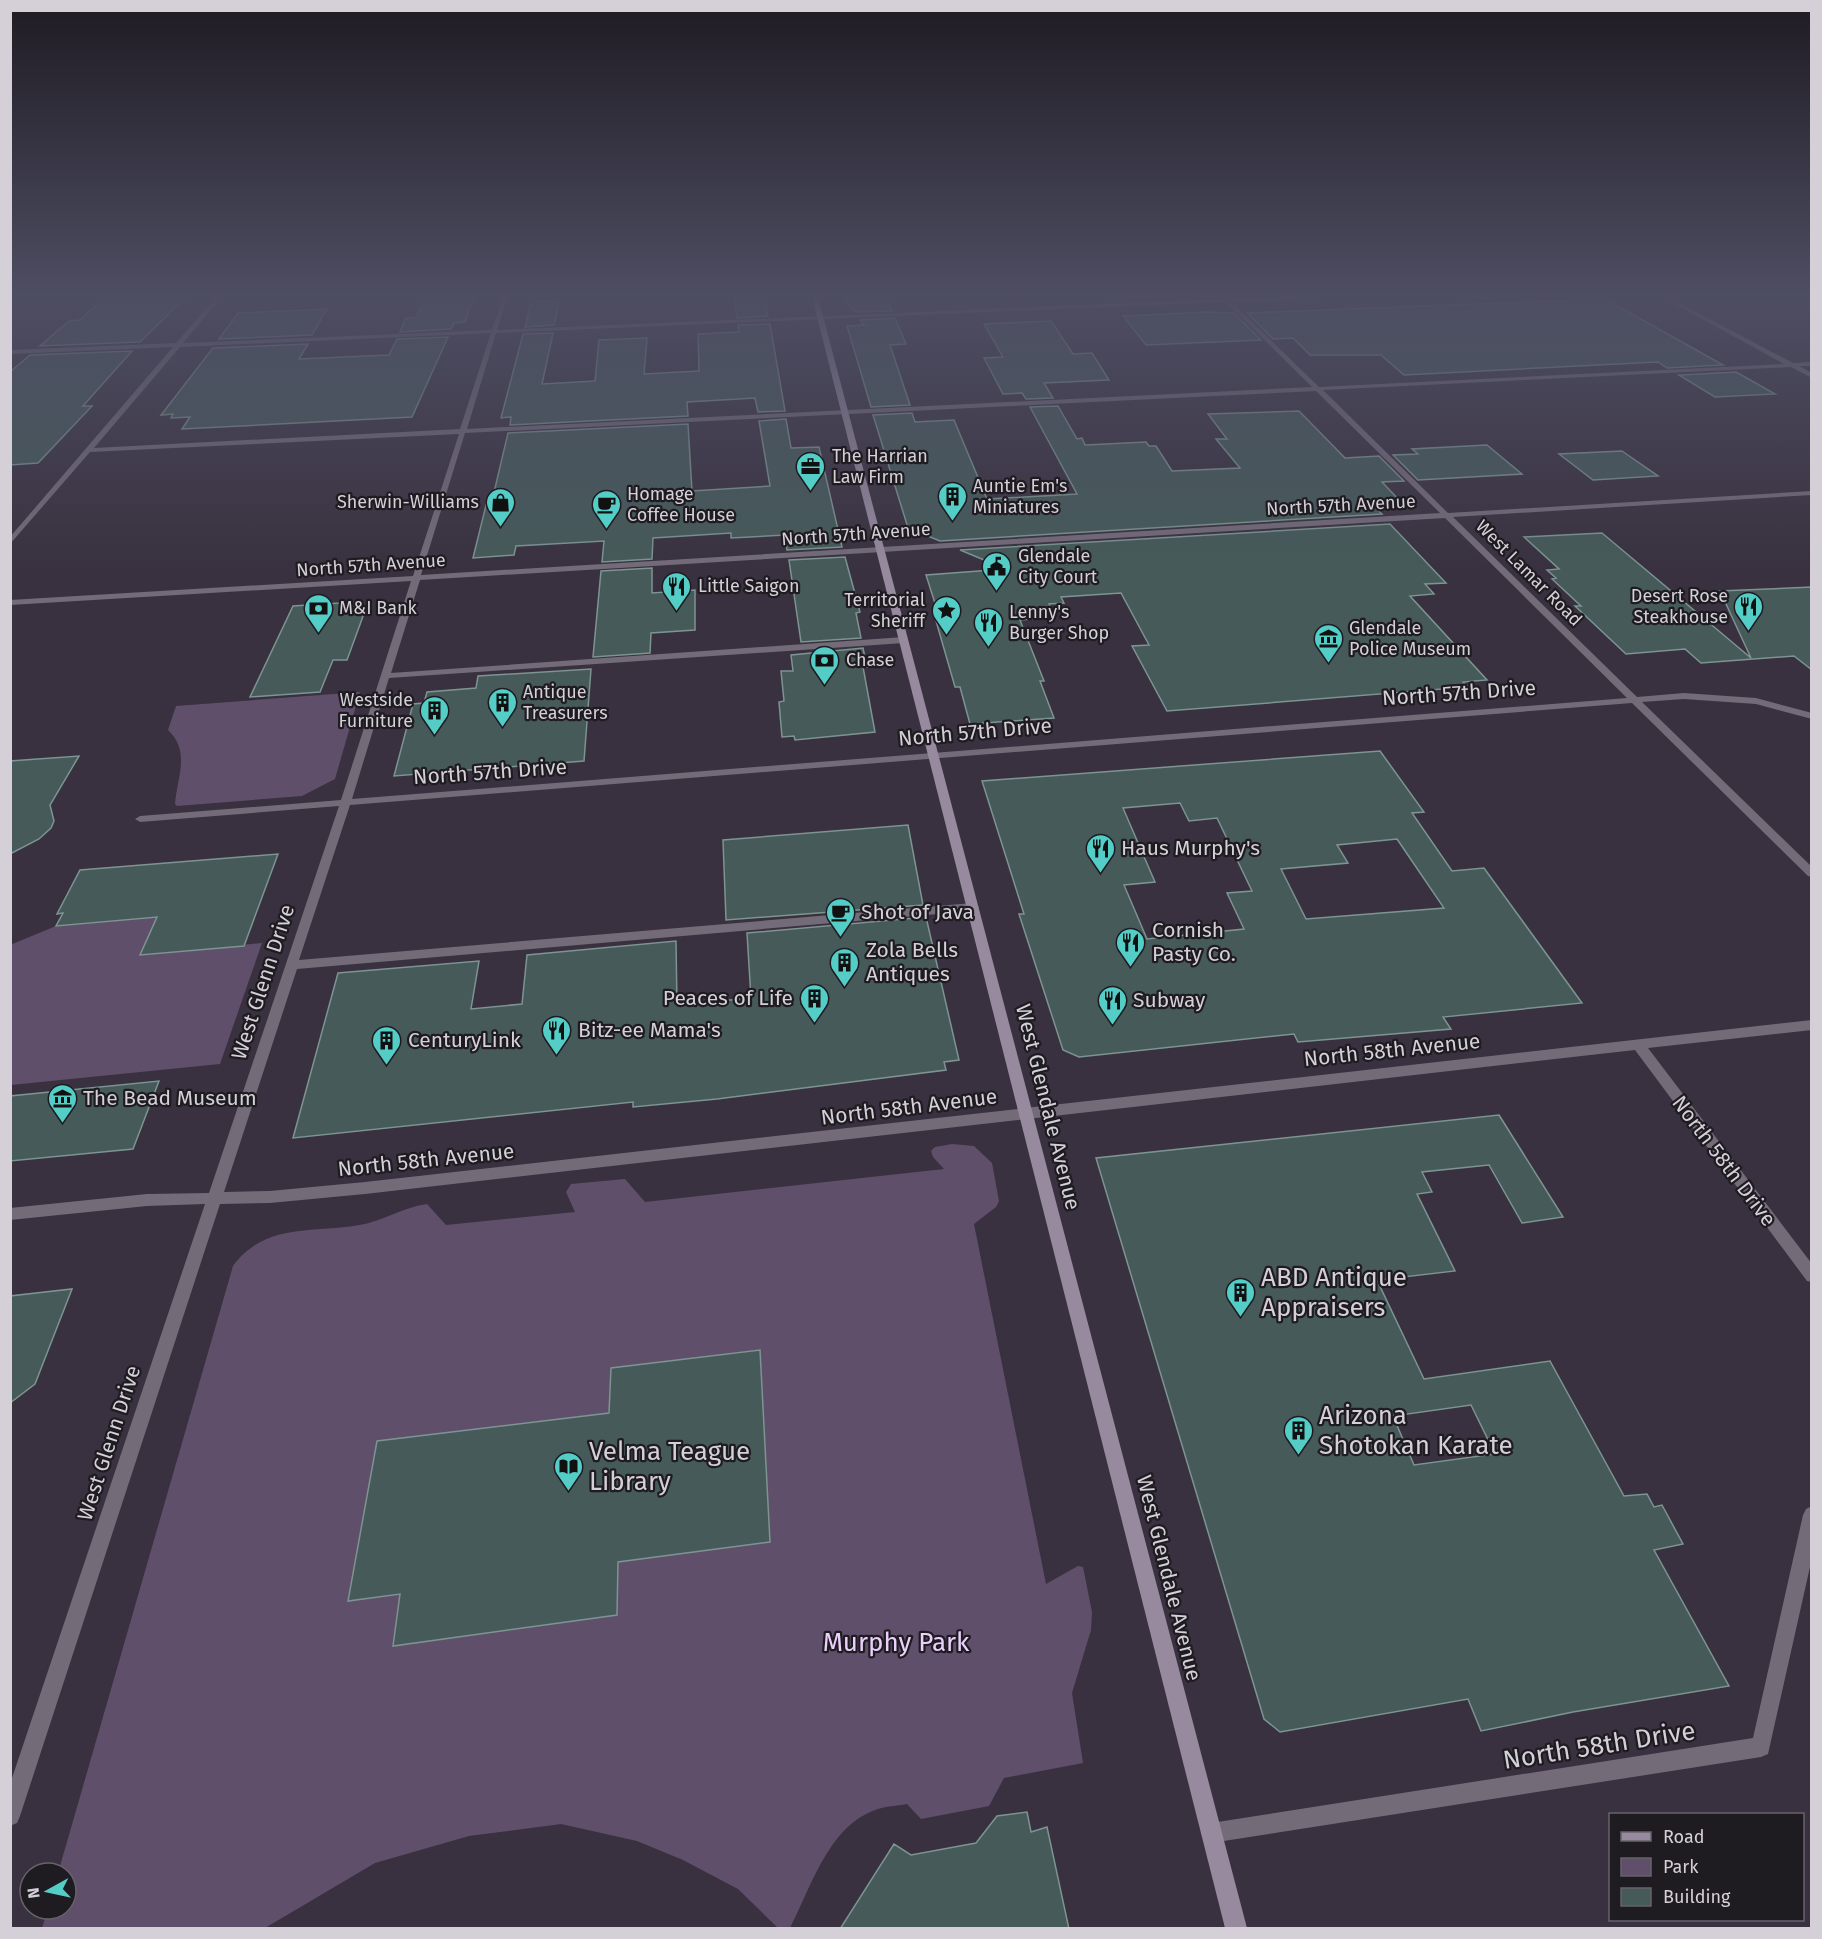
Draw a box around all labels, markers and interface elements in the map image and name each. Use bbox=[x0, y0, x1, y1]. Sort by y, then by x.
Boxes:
place label: The Harrian Law Firm bbox=[832, 445, 928, 488]
office icon: The Harrian Law Firm bbox=[795, 450, 827, 492]
place label: Auntie Em's Miniatures bbox=[973, 475, 1067, 518]
building icon: Auntie Em's Miniatures bbox=[936, 480, 968, 522]
place label: Homage Coffee House bbox=[627, 483, 735, 526]
shop icon: Sherwin-Williams bbox=[484, 486, 516, 528]
cafe icon: Homage Coffee House bbox=[590, 488, 622, 530]
street label: North 57th Avenue bbox=[1266, 490, 1416, 520]
place label: Sherwin-Williams bbox=[337, 491, 479, 513]
street label: West Lamar Road bbox=[1471, 515, 1587, 631]
street label: North 57th Avenue bbox=[781, 518, 931, 550]
place label: Glendale City Court bbox=[1018, 545, 1098, 588]
street label: North 57th Avenue bbox=[296, 549, 446, 581]
public building icon: Glendale City Court bbox=[981, 550, 1013, 592]
restaurant icon: Little Saigon bbox=[661, 570, 693, 612]
place label: Little Saigon bbox=[698, 575, 799, 597]
place label: Desert Rose Steakhouse bbox=[1631, 585, 1728, 628]
place label: Territorial Sheriff bbox=[844, 589, 927, 632]
restaurant icon: Desert Rose Steakhouse bbox=[1733, 590, 1765, 632]
bank icon: M&I Bank bbox=[302, 592, 334, 634]
place icon: Territorial Sheriff bbox=[930, 594, 962, 636]
place label: M&I Bank bbox=[339, 597, 417, 619]
place label: Lenny's Burger Shop bbox=[1009, 601, 1109, 644]
restaurant icon: Lenny's Burger Shop bbox=[972, 606, 1004, 648]
place label: Glendale Police Museum bbox=[1349, 617, 1471, 660]
museum icon: Glendale Police Museum bbox=[1312, 622, 1344, 664]
bank icon: Chase bbox=[809, 644, 841, 686]
place label: Chase bbox=[846, 649, 894, 671]
street label: North 57th Drive bbox=[1381, 675, 1537, 711]
place label: Antique Treasurers bbox=[523, 681, 608, 724]
building icon: Antique Treasurers bbox=[486, 686, 518, 728]
place label: Westside Furniture bbox=[339, 689, 413, 732]
building icon: Westside Furniture bbox=[418, 694, 450, 736]
street label: North 57th Drive bbox=[897, 712, 1053, 752]
street label: North 57th Drive bbox=[412, 754, 568, 790]
restaurant icon: Haus Murphy's bbox=[1084, 832, 1116, 874]
place label: Haus Murphy's bbox=[1121, 835, 1260, 861]
cafe icon: Shot of Java bbox=[824, 896, 856, 938]
place label: Shot of Java bbox=[861, 899, 974, 925]
street label: West Glenn Drive bbox=[226, 901, 300, 1063]
place label: Cornish Pasty Co. bbox=[1152, 917, 1236, 967]
restaurant icon: Cornish Pasty Co. bbox=[1115, 926, 1147, 968]
place label: Zola Bells Antiques bbox=[866, 937, 958, 987]
building icon: Zola Bells Antiques bbox=[829, 946, 861, 988]
building icon: Peaces of Life bbox=[798, 982, 830, 1024]
restaurant icon: Subway bbox=[1096, 984, 1128, 1026]
place label: Peaces of Life bbox=[663, 985, 793, 1011]
place label: Subway bbox=[1133, 987, 1206, 1013]
street label: West Glendale Avenue bbox=[1010, 1001, 1086, 1213]
restaurant icon: Bitz-ee Mama's bbox=[541, 1014, 573, 1056]
place label: Bitz-ee Mama's bbox=[578, 1017, 721, 1043]
building icon: CenturyLink bbox=[371, 1024, 403, 1066]
place label: CenturyLink bbox=[408, 1027, 521, 1053]
street label: North 58th Avenue bbox=[1302, 1028, 1482, 1072]
museum icon: The Bead Museum bbox=[46, 1082, 78, 1124]
street label: North 58th Avenue bbox=[819, 1083, 999, 1131]
place label: The Bead Museum bbox=[83, 1085, 257, 1111]
street label: North 58th Drive bbox=[1666, 1090, 1782, 1232]
street label: North 58th Avenue bbox=[336, 1138, 516, 1182]
place label: ABD Antique Appraisers bbox=[1261, 1262, 1407, 1323]
building icon: ABD Antique Appraisers bbox=[1224, 1276, 1256, 1318]
street label: West Glenn Drive bbox=[72, 1362, 146, 1524]
place label: Arizona Shotokan Karate bbox=[1319, 1400, 1513, 1461]
building icon: Arizona Shotokan Karate bbox=[1282, 1414, 1314, 1456]
place label: Velma Teague Library bbox=[589, 1436, 750, 1497]
library icon: Velma Teague Library bbox=[552, 1450, 584, 1492]
street label: West Glendale Avenue bbox=[1131, 1472, 1207, 1684]
park label: Murphy Park bbox=[823, 1627, 970, 1658]
street label: North 58th Drive bbox=[1501, 1715, 1697, 1776]
legend bbox=[1609, 1813, 1804, 1921]
text: Road bbox=[1663, 1826, 1705, 1848]
text: Park bbox=[1663, 1856, 1699, 1878]
north arrow bbox=[18, 1861, 78, 1921]
text: N bbox=[23, 1886, 44, 1900]
text: Building bbox=[1663, 1886, 1731, 1908]

